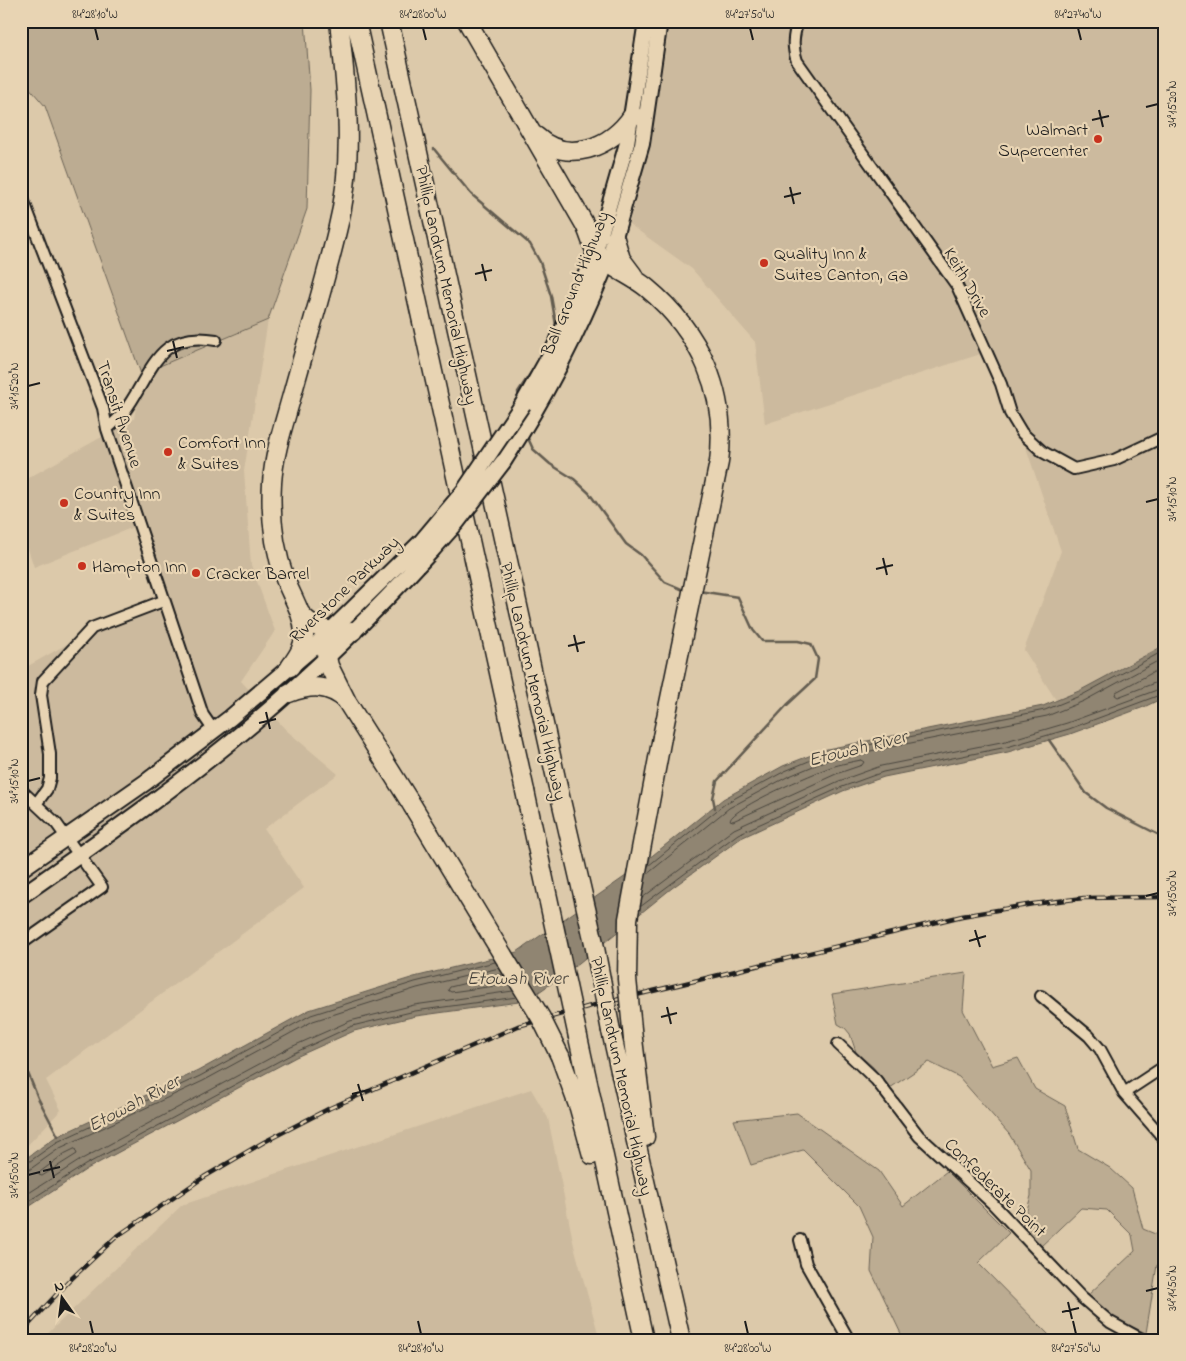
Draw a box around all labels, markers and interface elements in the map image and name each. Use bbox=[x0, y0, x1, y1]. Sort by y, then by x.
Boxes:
text: 84°28'10"W bbox=[72, 6, 118, 24]
text: 84°28'00"W bbox=[400, 6, 446, 24]
text: 84°27'50"W bbox=[726, 6, 774, 24]
text: 84°27'40"W bbox=[1054, 6, 1102, 24]
text: 34°15'20"N bbox=[1164, 80, 1182, 128]
place label: Walmart Supercenter bbox=[998, 118, 1088, 165]
marker: Walmart Supercenter bbox=[1092, 133, 1104, 145]
street label: Phillip Landrum Memorial Highway bbox=[406, 163, 483, 408]
street label: Ball Ground Highway bbox=[536, 208, 619, 361]
place label: Quality Inn & Suites Canton, Ga bbox=[774, 242, 908, 289]
street label: Keith Drive bbox=[936, 243, 997, 324]
marker: Quality Inn & Suites Canton, Ga bbox=[758, 257, 770, 269]
street label: Transit Avenue bbox=[89, 358, 148, 472]
text: 34°15'20"N bbox=[6, 362, 24, 410]
place label: Comfort Inn & Suites bbox=[178, 431, 266, 478]
marker: Comfort Inn & Suites bbox=[162, 446, 174, 458]
text: 34°15'10"N bbox=[1164, 477, 1182, 521]
place label: Country Inn & Suites bbox=[74, 482, 161, 529]
marker: Country Inn & Suites bbox=[58, 497, 70, 509]
street label: Riverstone Parkway bbox=[284, 531, 406, 650]
place label: Hampton Inn bbox=[92, 555, 187, 581]
marker: Hampton Inn bbox=[76, 560, 88, 572]
street label: Phillip Landrum Memorial Highway bbox=[491, 560, 572, 803]
place label: Cracker Barrel bbox=[206, 562, 309, 588]
marker: Cracker Barrel bbox=[190, 567, 202, 579]
water label: Etowah River bbox=[806, 724, 912, 775]
text: 34°15'10"N bbox=[6, 759, 24, 803]
text: 34°15'00"N bbox=[1164, 870, 1182, 916]
street label: Phillip Landrum Memorial Highway bbox=[581, 954, 658, 1199]
water label: Etowah River bbox=[467, 966, 569, 993]
water label: Etowah River bbox=[83, 1068, 187, 1140]
street label: Confederate Point bbox=[938, 1133, 1052, 1244]
text: 34°15'00"N bbox=[6, 1152, 24, 1198]
text: 34°14'50"N bbox=[1164, 1265, 1182, 1311]
north arrow bbox=[38, 1274, 88, 1324]
text: N bbox=[52, 1276, 66, 1298]
text: 84°28'20"W bbox=[69, 1340, 117, 1358]
text: 84°28'10"W bbox=[398, 1340, 444, 1358]
text: 84°28'00"W bbox=[725, 1340, 771, 1358]
text: 84°27'50"W bbox=[1052, 1340, 1100, 1358]

